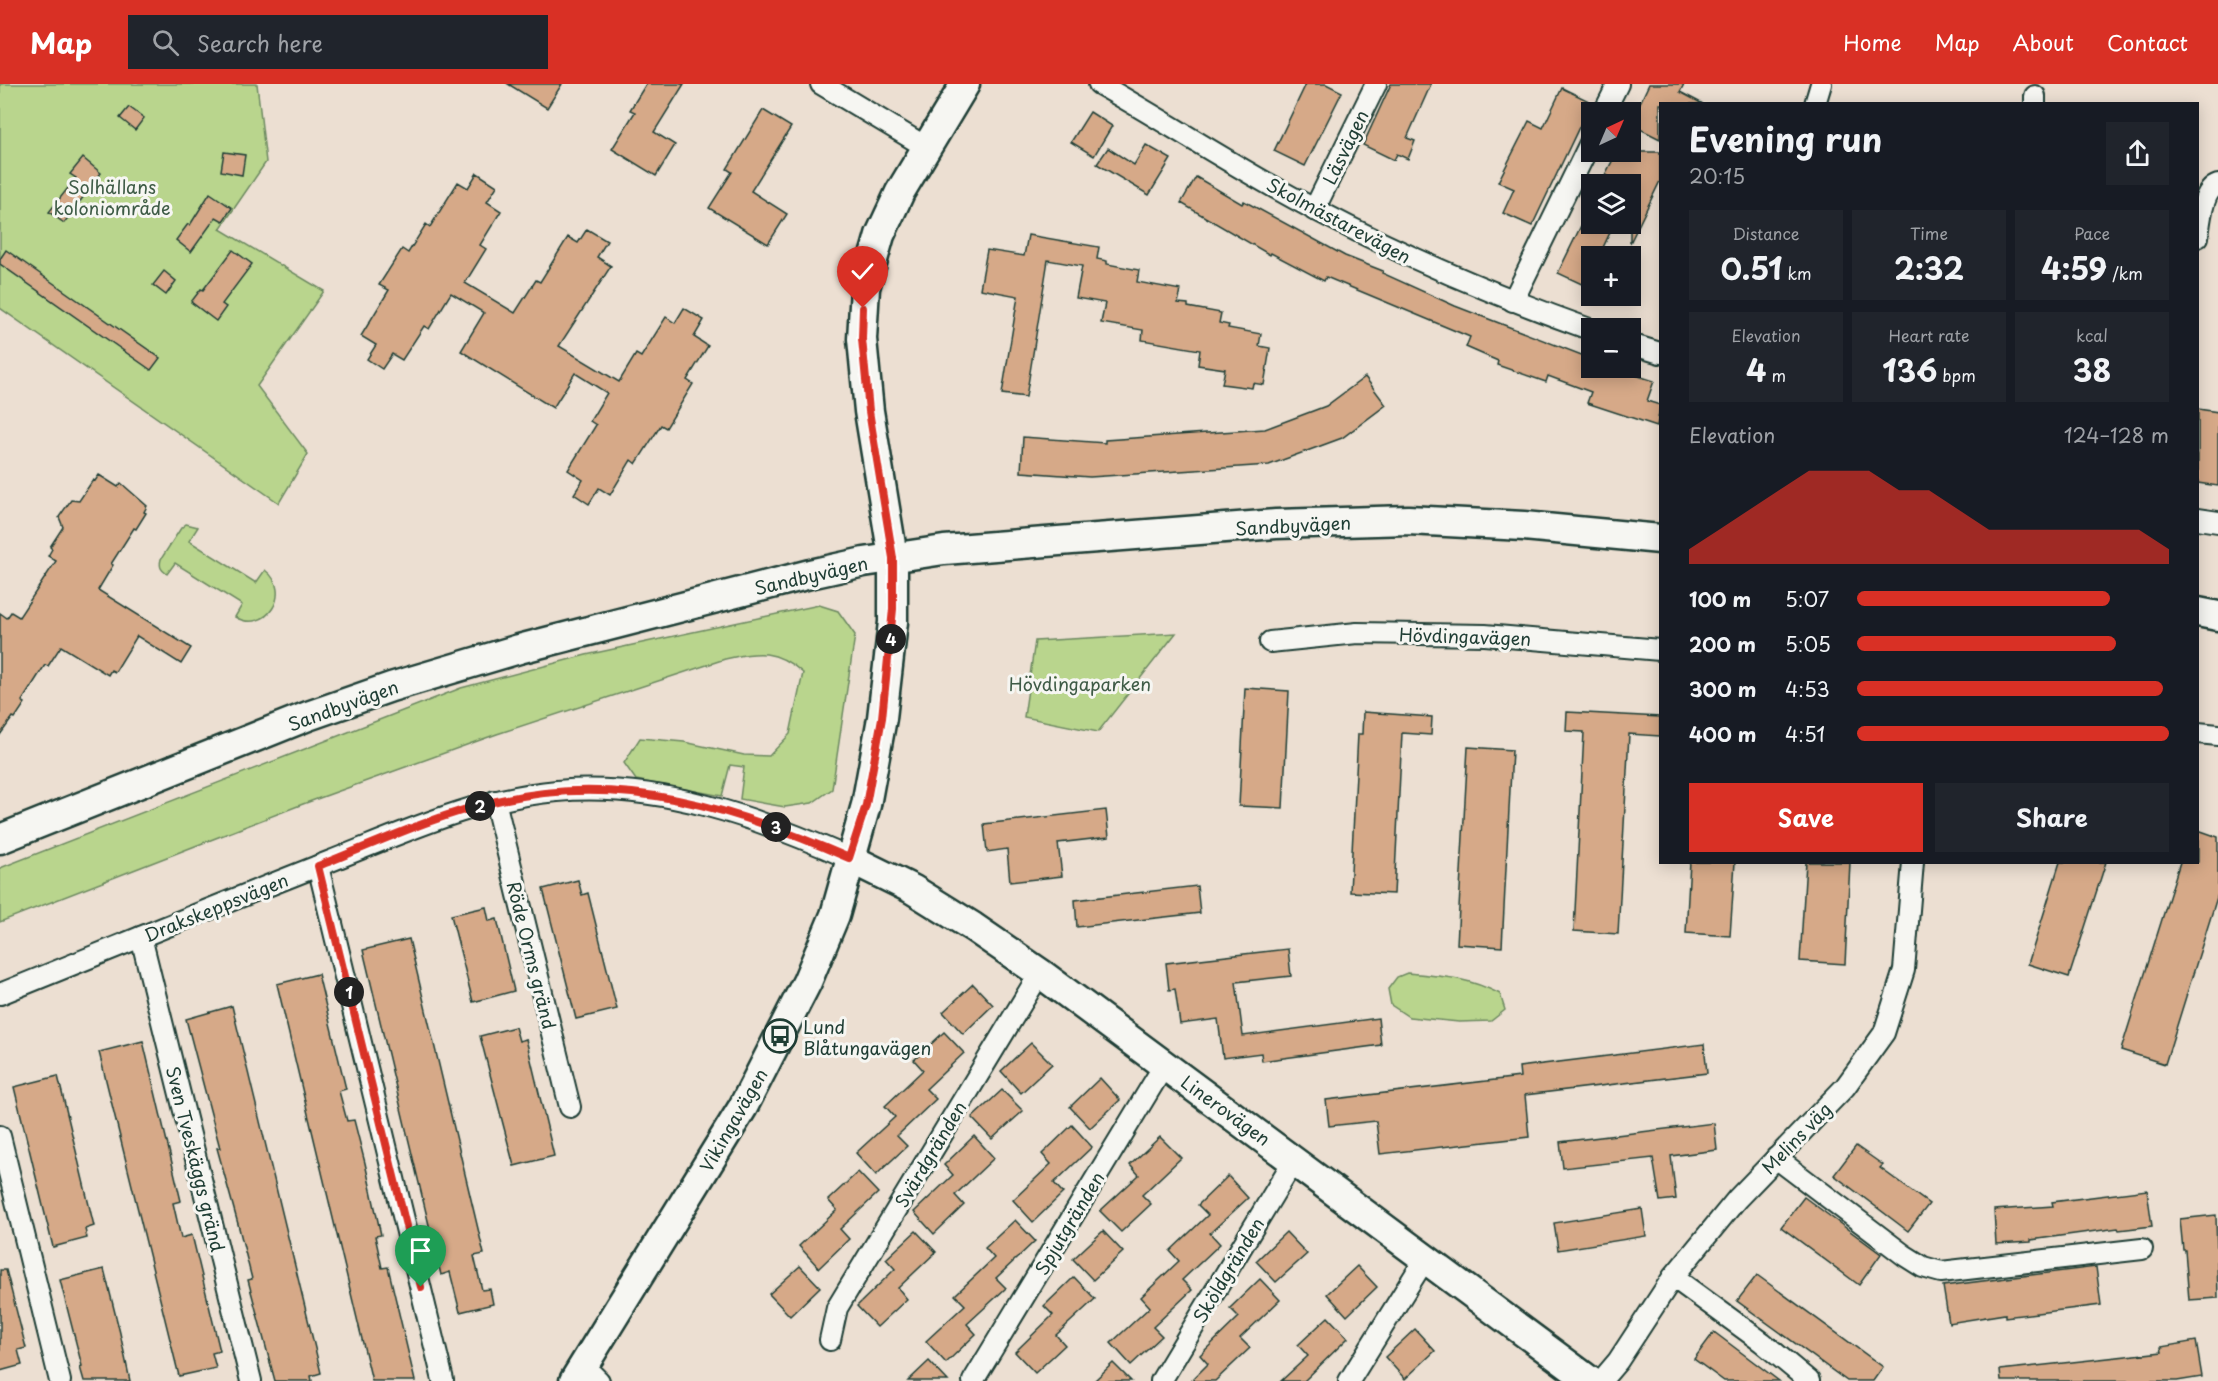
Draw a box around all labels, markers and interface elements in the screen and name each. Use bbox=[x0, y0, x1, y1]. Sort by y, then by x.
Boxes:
search box bbox=[128, 15, 548, 69]
text: Map bbox=[30, 21, 92, 64]
icon: search bbox=[149, 26, 182, 59]
text: Search here bbox=[197, 26, 323, 59]
text: Home bbox=[1843, 26, 1902, 58]
text: Map bbox=[1935, 26, 1980, 58]
text: About bbox=[2013, 26, 2074, 58]
text: Contact bbox=[2107, 26, 2188, 58]
north arrow bbox=[1581, 102, 1641, 162]
map controls bbox=[1581, 102, 1641, 378]
street label: Läsvägen bbox=[1315, 105, 1375, 189]
text: Evening run bbox=[1689, 113, 1882, 163]
button: share bbox=[2106, 122, 2169, 185]
text: 20:15 bbox=[1689, 161, 1745, 191]
street label: Skolmästarevägen bbox=[1262, 170, 1416, 270]
park label: Solhällans koloniområde bbox=[53, 173, 171, 221]
button: layers bbox=[1581, 174, 1641, 234]
text: Distance bbox=[1732, 221, 1800, 245]
text: Time bbox=[1910, 221, 1948, 245]
text: Pace bbox=[2074, 221, 2110, 245]
text: 0.51 bbox=[1720, 245, 1782, 290]
text: 2:32 bbox=[1894, 245, 1964, 290]
text: 4:59 bbox=[2041, 245, 2107, 290]
pin bbox=[837, 246, 888, 308]
button: + bbox=[1581, 246, 1641, 306]
icon: check bbox=[846, 255, 879, 288]
text: km bbox=[1782, 261, 1812, 285]
text: /km bbox=[2107, 261, 2143, 285]
button: − bbox=[1581, 318, 1641, 378]
text: Elevation bbox=[1731, 323, 1801, 347]
text: Heart rate bbox=[1889, 323, 1969, 347]
text: kcal bbox=[2076, 323, 2108, 347]
text: 4 bbox=[1746, 347, 1766, 392]
text: 136 bbox=[1882, 347, 1937, 392]
text: 38 bbox=[2073, 347, 2111, 392]
text: m bbox=[1766, 363, 1786, 387]
text: bpm bbox=[1937, 363, 1976, 387]
text: Elevation bbox=[1689, 420, 1775, 450]
text: 124–128 m bbox=[2064, 420, 2169, 450]
street label: Sandbyvägen bbox=[1234, 508, 1352, 542]
street label: Sandbyvägen bbox=[751, 549, 871, 601]
text: 100 m bbox=[1689, 584, 1751, 614]
text: 5:07 bbox=[1785, 584, 1829, 614]
street label: Hövdingavägen bbox=[1398, 620, 1532, 652]
pin: 4 bbox=[876, 624, 906, 654]
text: 4 bbox=[886, 627, 896, 651]
text: 200 m bbox=[1689, 629, 1756, 659]
text: 5:05 bbox=[1785, 629, 1831, 659]
park label: Hövdingaparken bbox=[1009, 670, 1151, 697]
street label: Sandbyvägen bbox=[284, 672, 402, 738]
text: 300 m bbox=[1689, 674, 1757, 704]
text: 4:53 bbox=[1785, 674, 1830, 704]
text: 400 m bbox=[1689, 719, 1757, 749]
text: 4:51 bbox=[1785, 719, 1825, 749]
button: Save bbox=[1689, 783, 1923, 852]
button: Share bbox=[1935, 783, 2169, 852]
pin: 2 bbox=[465, 791, 495, 821]
text: 2 bbox=[474, 794, 486, 818]
pin: 3 bbox=[761, 812, 791, 842]
text: 3 bbox=[771, 815, 781, 839]
street label: Drakskeppsvägen bbox=[140, 866, 292, 948]
street label: Röde Orms gränd bbox=[501, 878, 563, 1032]
pin: 1 bbox=[334, 977, 364, 1007]
text: 1 bbox=[345, 980, 353, 1004]
place label: Lund Blåtungavägen bbox=[803, 1013, 931, 1061]
bus stop icon: Lund Blåtungavägen bbox=[762, 1018, 798, 1054]
street label: Vikingavägen bbox=[692, 1063, 774, 1177]
street label: Sven Tveskäggs gränd bbox=[160, 1064, 232, 1254]
street label: Linerovägen bbox=[1176, 1068, 1276, 1152]
street label: Svärdgränden bbox=[888, 1096, 972, 1212]
street label: Melins väg bbox=[1755, 1096, 1837, 1180]
street label: Spjutgränden bbox=[1027, 1166, 1111, 1280]
street label: Sköldgränden bbox=[1186, 1212, 1270, 1328]
pin bbox=[395, 1225, 446, 1287]
icon: arrive bbox=[404, 1234, 437, 1267]

